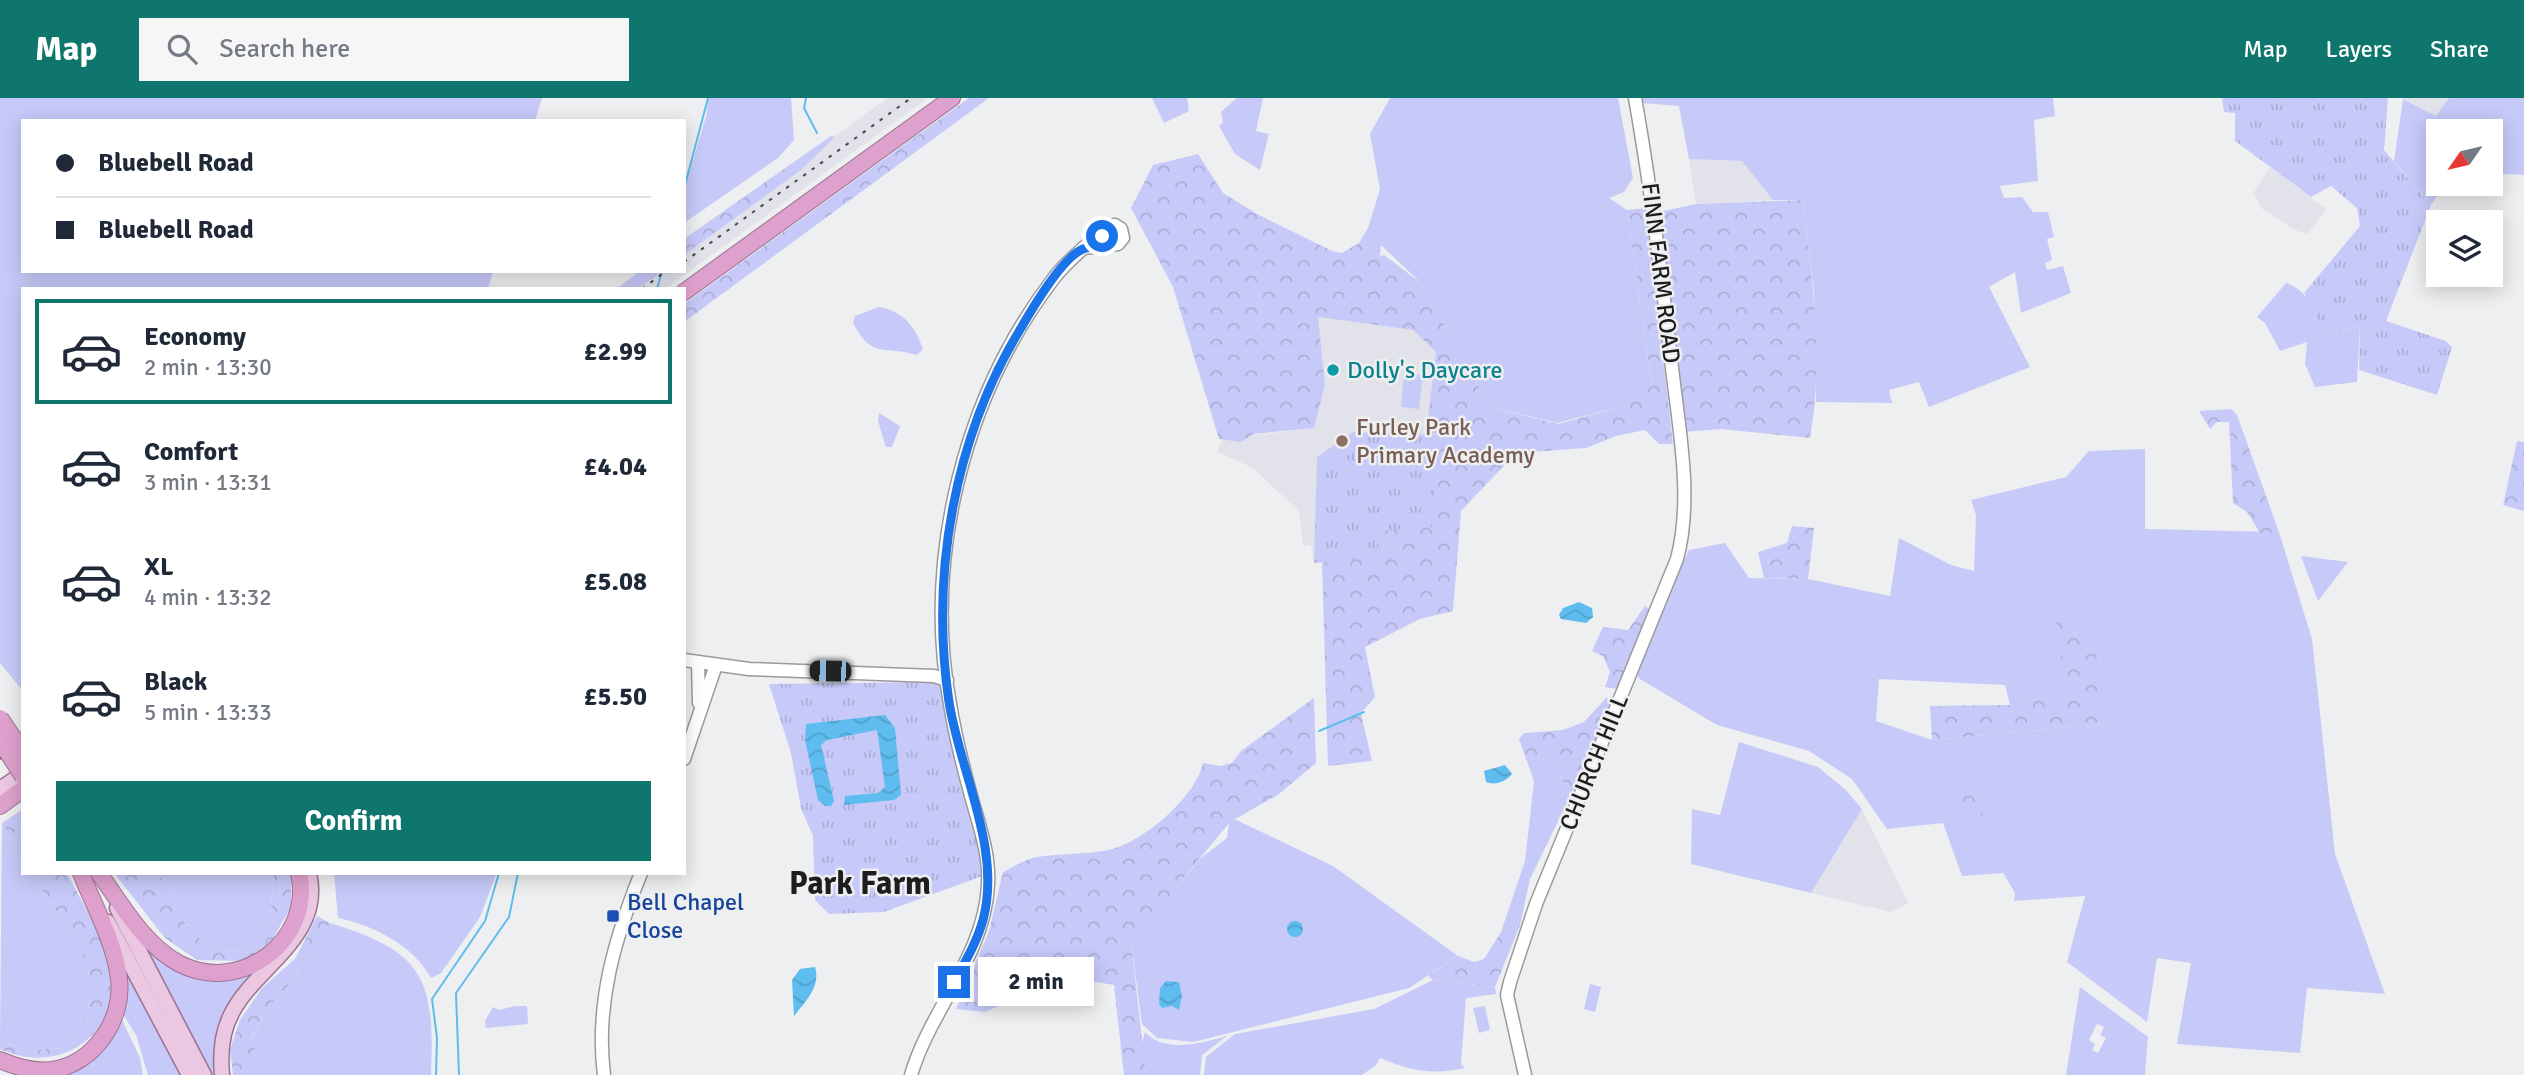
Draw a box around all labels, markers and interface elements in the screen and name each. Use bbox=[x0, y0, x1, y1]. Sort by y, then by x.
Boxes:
search box bbox=[139, 18, 629, 81]
text: Map bbox=[35, 29, 97, 70]
icon: search bbox=[163, 30, 201, 68]
text: Search here bbox=[219, 33, 350, 65]
text: Map bbox=[2243, 34, 2288, 64]
text: Layers bbox=[2326, 34, 2392, 64]
text: Share bbox=[2430, 34, 2489, 64]
north arrow bbox=[2426, 119, 2502, 196]
map controls bbox=[2426, 119, 2503, 287]
text: Bluebell Road bbox=[98, 147, 254, 179]
street label: FINN FARM ROAD bbox=[1635, 181, 1687, 365]
button: layers bbox=[2426, 210, 2503, 287]
text: Bluebell Road bbox=[98, 214, 254, 246]
route start bbox=[1086, 220, 1118, 252]
icon: car bbox=[60, 320, 123, 383]
text: Economy bbox=[144, 321, 246, 353]
text: £2.99 bbox=[583, 336, 647, 368]
text: 2 min · 13:30 bbox=[144, 353, 272, 382]
place label: Dolly's Daycare bbox=[1347, 355, 1503, 385]
marker: Dolly's Daycare bbox=[1325, 362, 1341, 378]
place label: Furley Park Primary Academy bbox=[1356, 412, 1535, 470]
marker: Furley Park Primary Academy bbox=[1334, 433, 1350, 449]
icon: car bbox=[60, 435, 123, 498]
text: Comfort bbox=[144, 436, 238, 468]
text: £4.04 bbox=[583, 451, 647, 483]
text: 3 min · 13:31 bbox=[144, 468, 272, 497]
icon: car bbox=[60, 550, 123, 613]
text: XL bbox=[144, 551, 174, 583]
text: £5.08 bbox=[583, 566, 647, 598]
text: 4 min · 13:32 bbox=[144, 583, 272, 612]
car bbox=[809, 660, 852, 682]
icon: car bbox=[60, 665, 123, 728]
text: Black bbox=[144, 666, 207, 698]
text: £5.50 bbox=[583, 681, 647, 713]
street label: CHURCH HILL bbox=[1553, 689, 1635, 835]
text: 5 min · 13:33 bbox=[144, 698, 272, 727]
button: Confirm bbox=[56, 781, 651, 861]
district label: Park Farm bbox=[789, 864, 931, 903]
place label: Bell Chapel Close bbox=[627, 887, 744, 945]
marker: Bell Chapel Close bbox=[605, 908, 621, 924]
callout: 2 min bbox=[978, 958, 1094, 1006]
route end bbox=[938, 966, 970, 998]
text: 2 min bbox=[1008, 967, 1064, 996]

